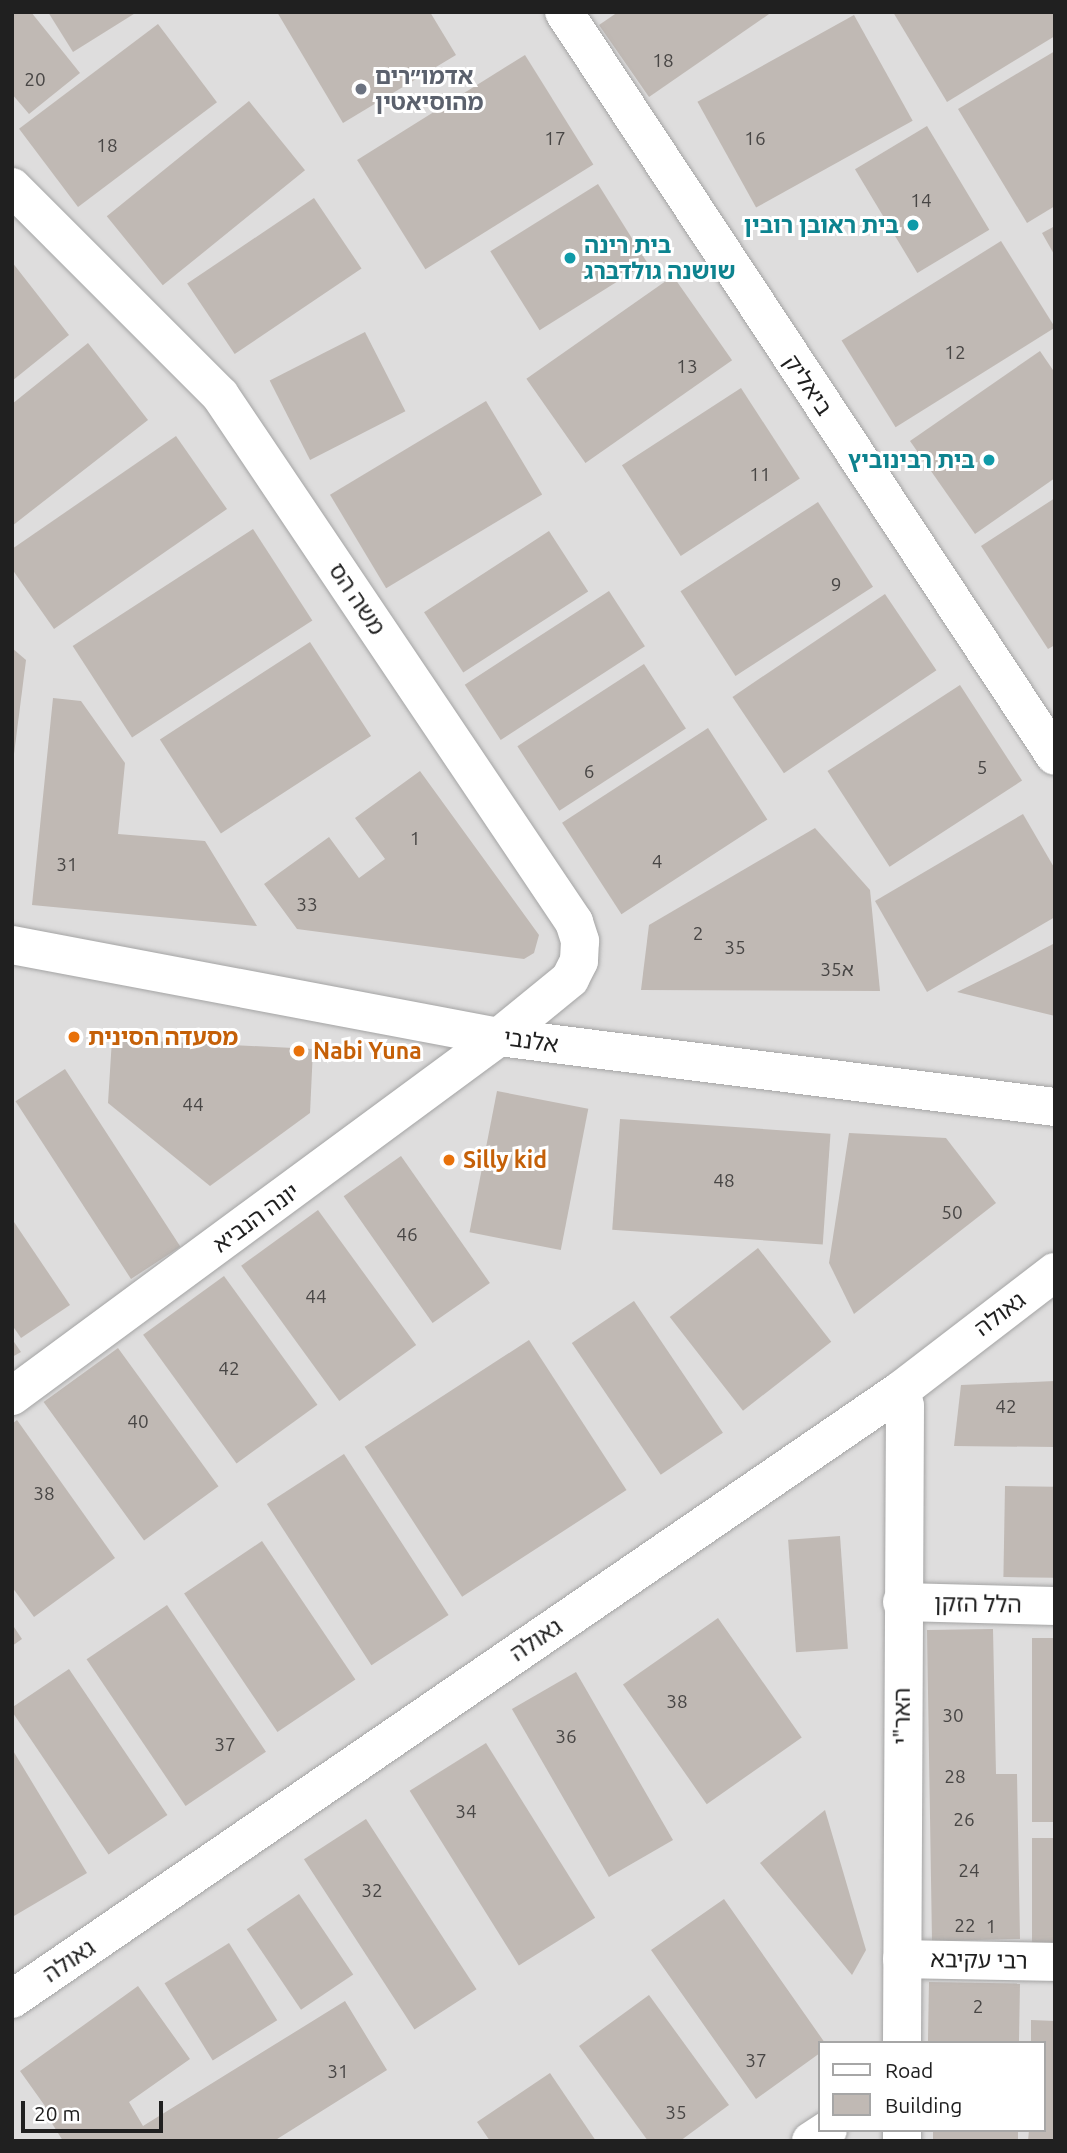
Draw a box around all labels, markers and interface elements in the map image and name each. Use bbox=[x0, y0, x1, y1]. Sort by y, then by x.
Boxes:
house number: 18 bbox=[652, 50, 674, 72]
place label: אדמו״רים מהוסיאטין bbox=[375, 62, 484, 116]
house number: 20 bbox=[24, 69, 46, 91]
marker: אדמו״רים מהוסיאטין bbox=[353, 81, 369, 97]
house number: 17 bbox=[544, 128, 566, 150]
house number: 16 bbox=[744, 128, 766, 150]
house number: 18 bbox=[96, 135, 118, 157]
house number: 14 bbox=[910, 190, 932, 212]
place label: בית ראובן רובין bbox=[744, 211, 899, 239]
marker: בית ראובן רובין bbox=[905, 217, 921, 233]
place label: בית רינה שושנה גולדברג bbox=[584, 231, 735, 285]
marker: בית רינה שושנה גולדברג bbox=[562, 250, 578, 266]
house number: 12 bbox=[944, 342, 966, 364]
street label: ביאליק bbox=[778, 349, 838, 421]
house number: 13 bbox=[676, 356, 698, 378]
place label: בית רבינוביץ bbox=[848, 446, 975, 474]
marker: בית רבינוביץ bbox=[981, 452, 997, 468]
house number: 11 bbox=[749, 464, 771, 486]
street label: משה הס bbox=[323, 558, 391, 640]
house number: 9 bbox=[831, 574, 841, 596]
house number: 5 bbox=[977, 757, 987, 779]
house number: 6 bbox=[584, 761, 594, 783]
house number: 1 bbox=[410, 828, 420, 850]
house number: 4 bbox=[652, 851, 662, 873]
house number: 31 bbox=[56, 854, 78, 876]
house number: 33 bbox=[296, 894, 318, 916]
house number: 2 bbox=[693, 923, 703, 945]
house number: 35 bbox=[724, 937, 746, 959]
house number: 35א bbox=[820, 959, 854, 981]
place label: מסעדה הסינית bbox=[88, 1023, 238, 1051]
street label: אלנבי bbox=[502, 1024, 560, 1058]
marker: מסעדה הסינית bbox=[66, 1029, 82, 1045]
place label: Nabi Yuna bbox=[313, 1037, 422, 1065]
marker: Nabi Yuna bbox=[291, 1043, 307, 1059]
house number: 44 bbox=[182, 1094, 204, 1116]
place label: Silly kid bbox=[463, 1146, 547, 1174]
marker: Silly kid bbox=[441, 1152, 457, 1168]
house number: 48 bbox=[713, 1170, 735, 1192]
street label: יונה הנביא bbox=[208, 1178, 304, 1258]
house number: 50 bbox=[941, 1202, 963, 1224]
house number: 46 bbox=[396, 1224, 418, 1246]
house number: 44 bbox=[305, 1286, 327, 1308]
street label: גאולה bbox=[969, 1286, 1031, 1342]
house number: 42 bbox=[218, 1358, 240, 1380]
house number: 42 bbox=[995, 1396, 1017, 1418]
house number: 40 bbox=[127, 1411, 149, 1433]
house number: 38 bbox=[33, 1483, 55, 1505]
street label: הלל הזקן bbox=[934, 1589, 1022, 1619]
street label: גאולה bbox=[505, 1613, 567, 1667]
street label: האר"י bbox=[888, 1688, 916, 1744]
house number: 38 bbox=[666, 1691, 688, 1713]
house number: 30 bbox=[942, 1705, 964, 1727]
house number: 36 bbox=[555, 1726, 577, 1748]
house number: 37 bbox=[214, 1734, 236, 1756]
house number: 28 bbox=[944, 1766, 966, 1788]
house number: 34 bbox=[455, 1801, 477, 1823]
house number: 26 bbox=[953, 1809, 975, 1831]
house number: 24 bbox=[958, 1860, 980, 1882]
house number: 32 bbox=[361, 1880, 383, 1902]
house number: 22 bbox=[954, 1915, 976, 1937]
house number: 1 bbox=[986, 1916, 996, 1938]
street label: גאולה bbox=[38, 1934, 100, 1988]
street label: רבי עקיבא bbox=[930, 1945, 1028, 1975]
house number: 2 bbox=[973, 1996, 983, 2018]
legend bbox=[818, 2041, 1046, 2132]
house number: 37 bbox=[745, 2050, 767, 2072]
text: Road bbox=[885, 2058, 933, 2082]
house number: 31 bbox=[327, 2061, 349, 2083]
scale bar bbox=[24, 2086, 166, 2130]
text: Building bbox=[885, 2093, 962, 2117]
text: 20 m bbox=[34, 2101, 81, 2125]
house number: 35 bbox=[665, 2102, 687, 2124]

